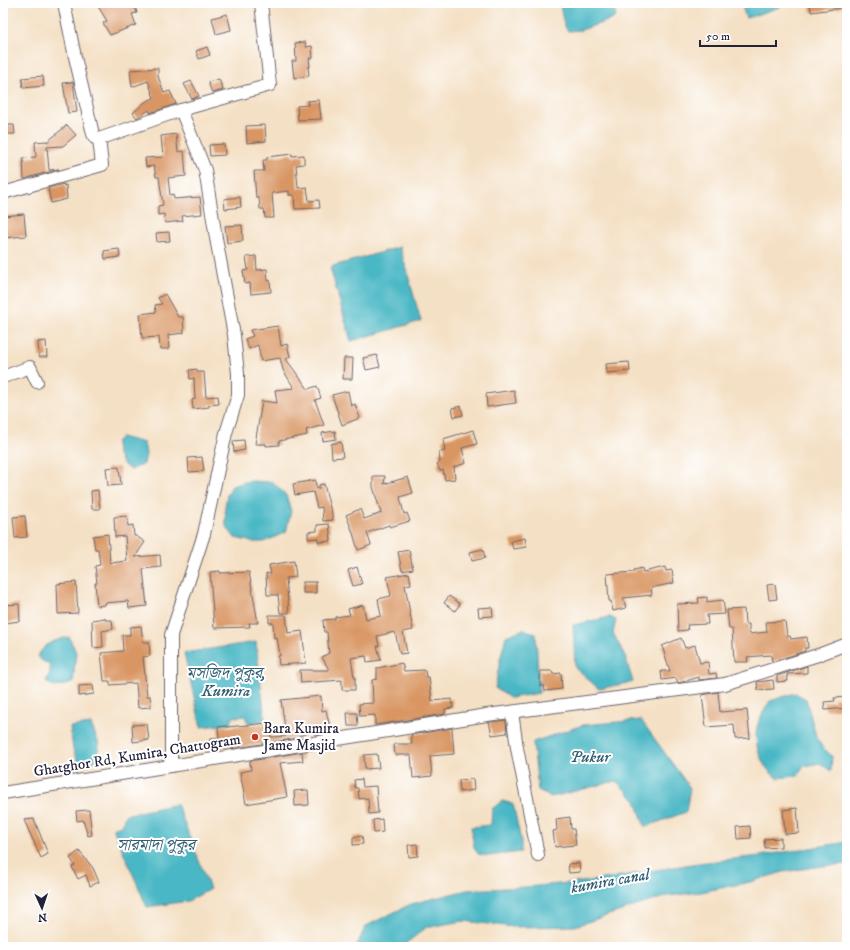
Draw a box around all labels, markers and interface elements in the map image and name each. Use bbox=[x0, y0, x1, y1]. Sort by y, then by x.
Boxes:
scale bar bbox=[700, 22, 776, 48]
text: 50 m bbox=[706, 29, 730, 44]
water label: মসজিদ পুকুর, Kumira bbox=[186, 663, 266, 701]
place label: Bara Kumira Jame Masjid bbox=[261, 719, 339, 755]
street label: Ghatghor Rd, Kumira, Chattogram bbox=[32, 730, 242, 781]
marker: Bara Kumira Jame Masjid bbox=[250, 732, 260, 742]
water label: Pukur bbox=[570, 747, 611, 767]
water label: সারমাদা পুকুর bbox=[117, 835, 198, 855]
water label: kumira canal bbox=[568, 864, 653, 898]
north arrow bbox=[22, 888, 62, 928]
text: N bbox=[38, 910, 47, 924]

